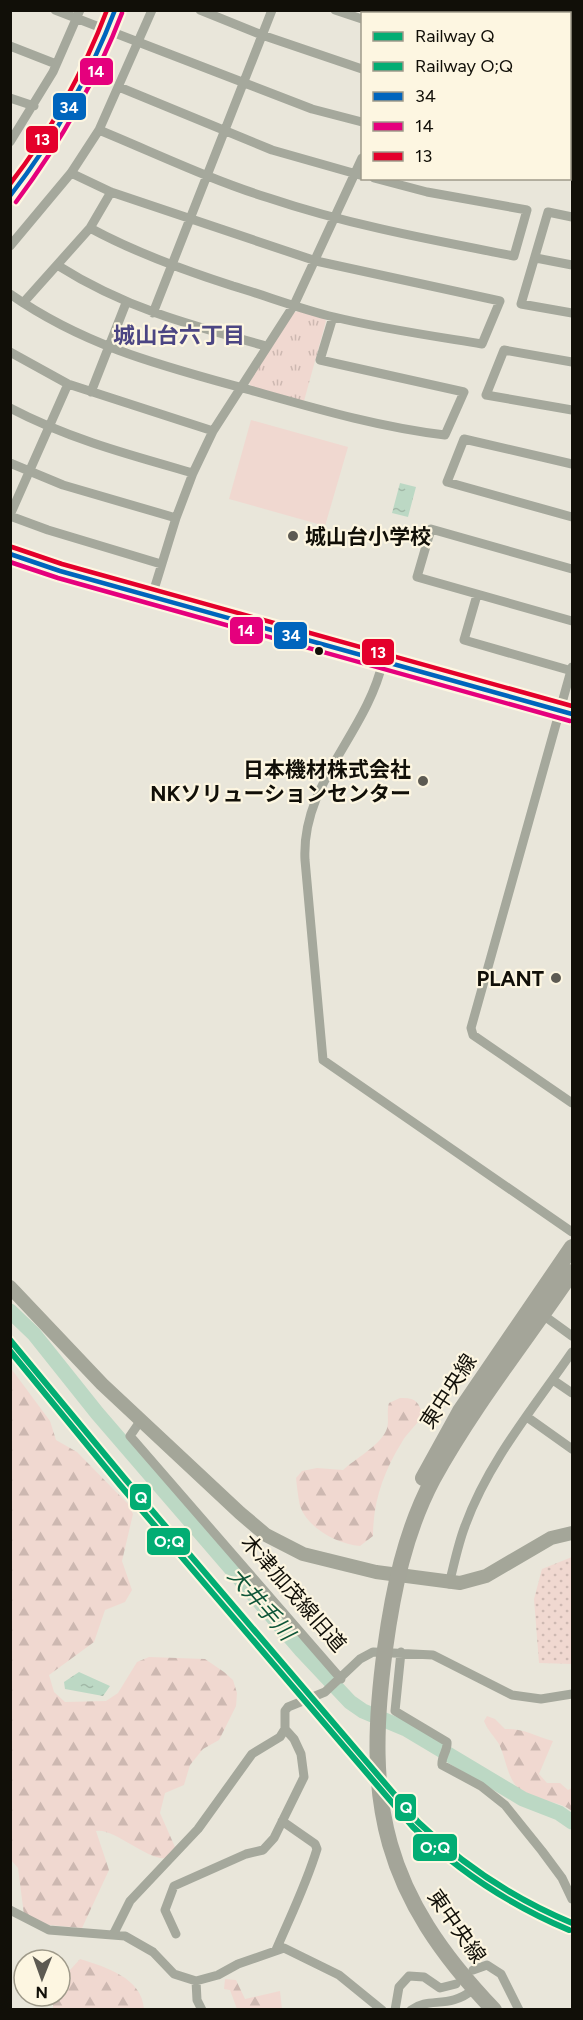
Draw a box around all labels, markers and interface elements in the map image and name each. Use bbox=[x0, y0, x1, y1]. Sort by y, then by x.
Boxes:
legend bbox=[361, 12, 571, 180]
text: Railway Q bbox=[415, 25, 495, 47]
text: Railway O;Q bbox=[415, 55, 513, 77]
line badge: 14 bbox=[79, 57, 114, 86]
text: 14 bbox=[88, 62, 104, 81]
text: 34 bbox=[415, 85, 436, 107]
line badge: 34 bbox=[52, 92, 87, 121]
text: 34 bbox=[59, 98, 79, 117]
text: 14 bbox=[415, 115, 434, 137]
line badge: 13 bbox=[25, 125, 59, 154]
text: 13 bbox=[34, 130, 50, 149]
text: 13 bbox=[415, 145, 432, 167]
district label: 城山台六丁目 bbox=[113, 322, 245, 349]
place label: 城山台小学校 bbox=[305, 524, 431, 549]
marker: 城山台小学校 bbox=[286, 529, 300, 543]
line badge: 14 bbox=[229, 616, 264, 645]
text: 14 bbox=[238, 621, 254, 640]
line badge: 34 bbox=[273, 621, 308, 650]
text: 34 bbox=[281, 626, 301, 645]
line badge: 13 bbox=[361, 638, 395, 666]
text: 13 bbox=[370, 643, 386, 662]
unlabelled marker bbox=[313, 645, 325, 657]
place label: 日本機材株式会社 NKソリューションセンター bbox=[150, 757, 411, 806]
marker: 日本機材株式会社 NKソリューションセンター bbox=[416, 774, 430, 788]
place label: PLANT bbox=[477, 966, 544, 991]
marker: PLANT bbox=[549, 971, 563, 985]
street label: 東中央線 bbox=[415, 1349, 481, 1433]
line badge: Q bbox=[129, 1483, 152, 1511]
text: Q bbox=[135, 1488, 148, 1507]
line badge: O;Q bbox=[146, 1527, 191, 1556]
street label: 木津加茂線旧道 bbox=[236, 1529, 352, 1657]
text: O;Q bbox=[154, 1532, 184, 1551]
water label: 大井手川 bbox=[222, 1562, 301, 1648]
line badge: Q bbox=[394, 1793, 417, 1822]
text: Q bbox=[400, 1798, 413, 1817]
line badge: O;Q bbox=[412, 1833, 458, 1862]
text: O;Q bbox=[420, 1838, 450, 1857]
street label: 東中央線 bbox=[423, 1884, 491, 1968]
north arrow bbox=[12, 1948, 72, 2008]
text: N bbox=[35, 1983, 48, 2002]

